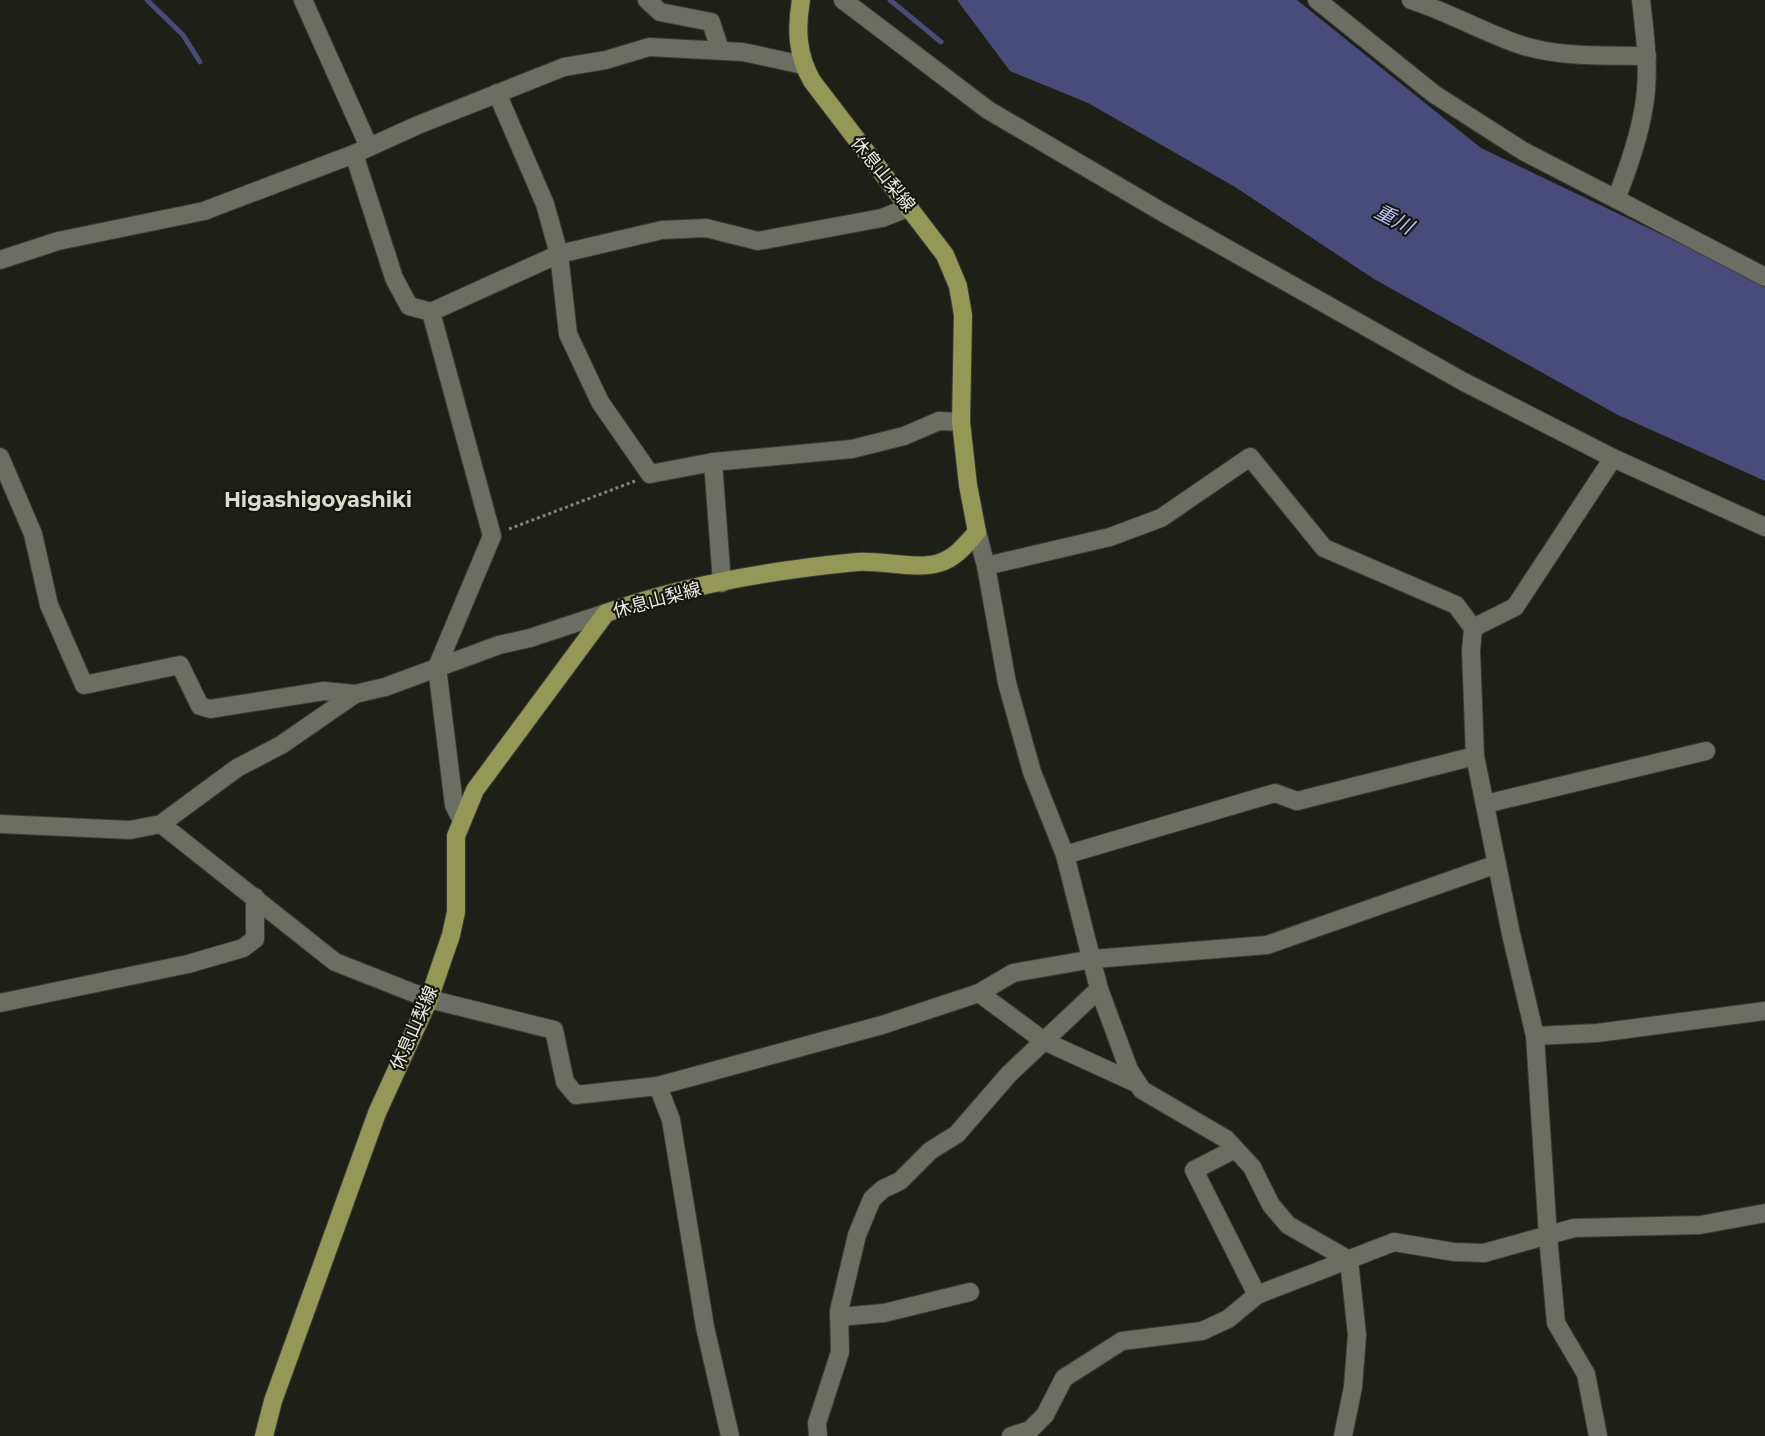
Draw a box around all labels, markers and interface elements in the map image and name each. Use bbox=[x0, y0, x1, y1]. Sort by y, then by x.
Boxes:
street label: 休息山梨線 bbox=[846, 132, 920, 216]
water label: 重川 bbox=[1371, 199, 1419, 240]
district label: Higashigoyashiki bbox=[224, 487, 412, 512]
street label: 休息山梨線 bbox=[611, 578, 703, 622]
street label: 休息山梨線 bbox=[386, 982, 442, 1074]

